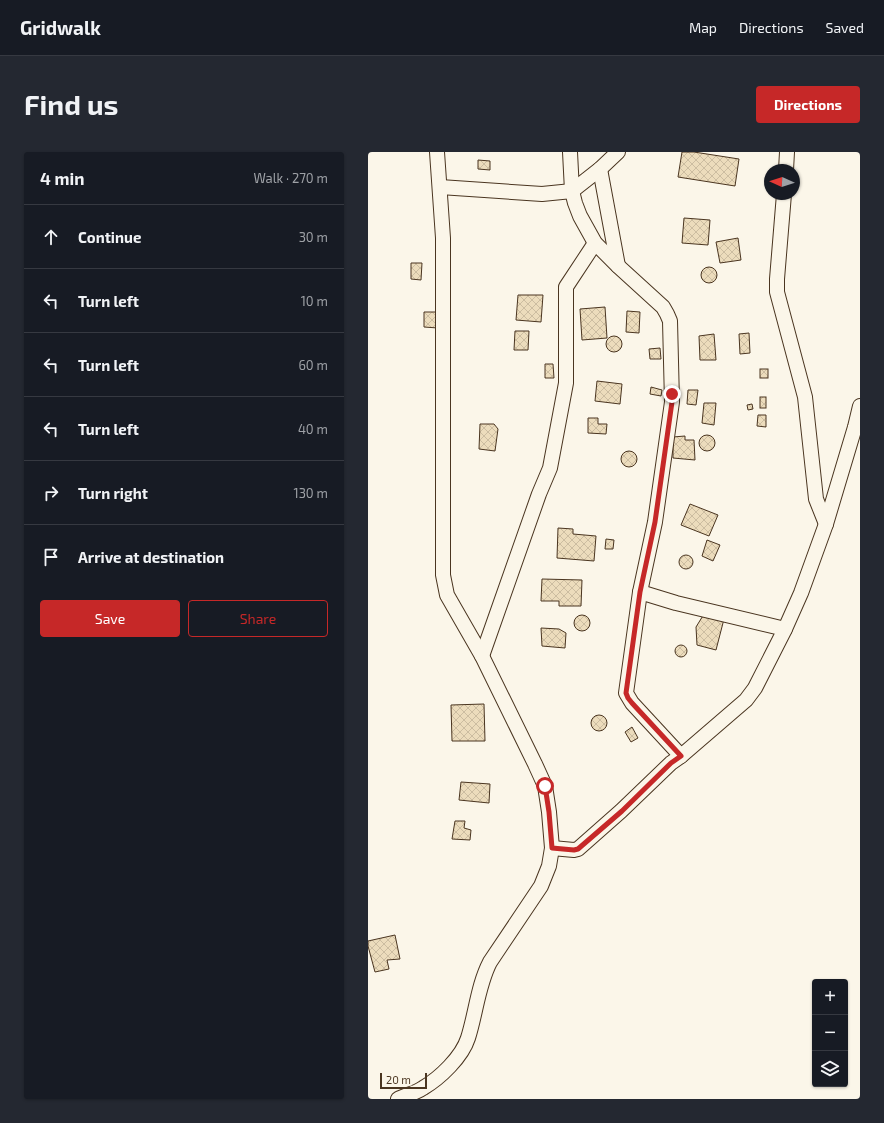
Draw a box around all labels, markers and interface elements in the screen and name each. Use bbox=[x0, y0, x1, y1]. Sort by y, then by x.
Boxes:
text: Gridwalk bbox=[20, 16, 101, 39]
text: Map bbox=[689, 19, 717, 36]
text: Directions bbox=[739, 19, 804, 36]
text: Saved bbox=[826, 19, 864, 36]
button: Directions bbox=[756, 86, 860, 123]
text: Find us bbox=[24, 87, 118, 121]
north arrow bbox=[764, 164, 800, 200]
text: 4 min bbox=[40, 168, 84, 188]
text: Walk · 270 m bbox=[253, 170, 328, 186]
icon: ahead bbox=[40, 226, 62, 248]
text: Continue bbox=[78, 228, 141, 246]
text: 30 m bbox=[299, 229, 328, 245]
icon: left bbox=[40, 290, 62, 312]
text: Turn left bbox=[78, 292, 139, 310]
text: 10 m bbox=[301, 293, 328, 309]
icon: left bbox=[40, 354, 62, 376]
text: Turn left bbox=[78, 356, 139, 374]
text: 60 m bbox=[298, 357, 328, 373]
route end bbox=[663, 385, 681, 403]
icon: left bbox=[40, 418, 62, 440]
text: Turn left bbox=[78, 420, 139, 438]
text: 40 m bbox=[298, 421, 328, 437]
icon: right bbox=[40, 482, 62, 504]
text: Turn right bbox=[78, 484, 148, 502]
text: 130 m bbox=[293, 485, 328, 501]
icon: arrive bbox=[40, 546, 62, 568]
text: Arrive at destination bbox=[78, 548, 224, 566]
button: Save bbox=[40, 600, 180, 637]
button: Share bbox=[188, 600, 328, 637]
route start bbox=[536, 777, 554, 795]
map controls bbox=[812, 979, 848, 1087]
button: + bbox=[812, 979, 848, 1015]
button: − bbox=[812, 1015, 848, 1051]
button: layers bbox=[812, 1051, 848, 1087]
scale bar bbox=[380, 1071, 427, 1090]
text: 20 m bbox=[386, 1073, 411, 1086]

